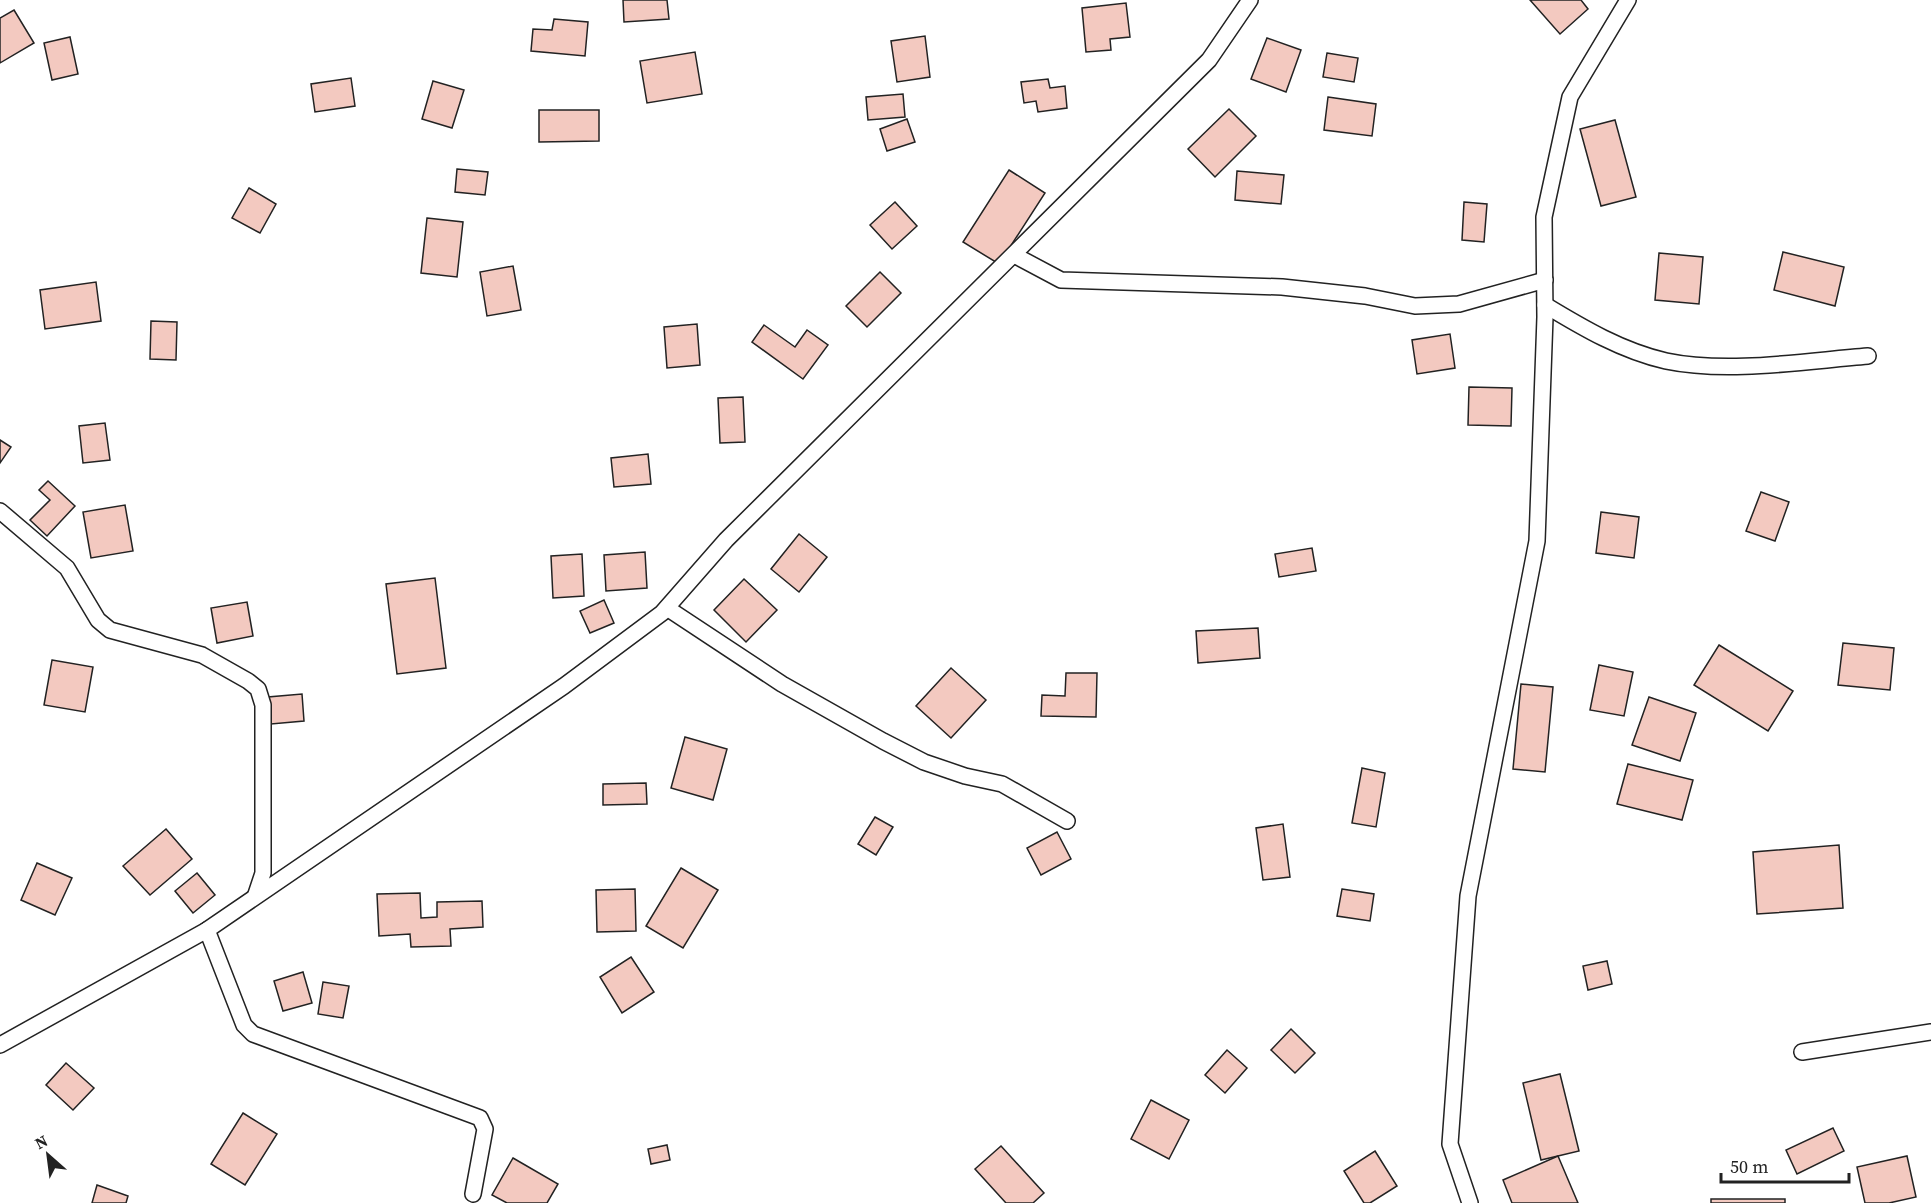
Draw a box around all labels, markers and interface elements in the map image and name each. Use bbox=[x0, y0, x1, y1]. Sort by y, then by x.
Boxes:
north arrow bbox=[18, 1125, 78, 1185]
text: N bbox=[31, 1129, 52, 1154]
scale bar bbox=[1721, 1146, 1848, 1184]
text: 50 m bbox=[1730, 1154, 1768, 1179]

